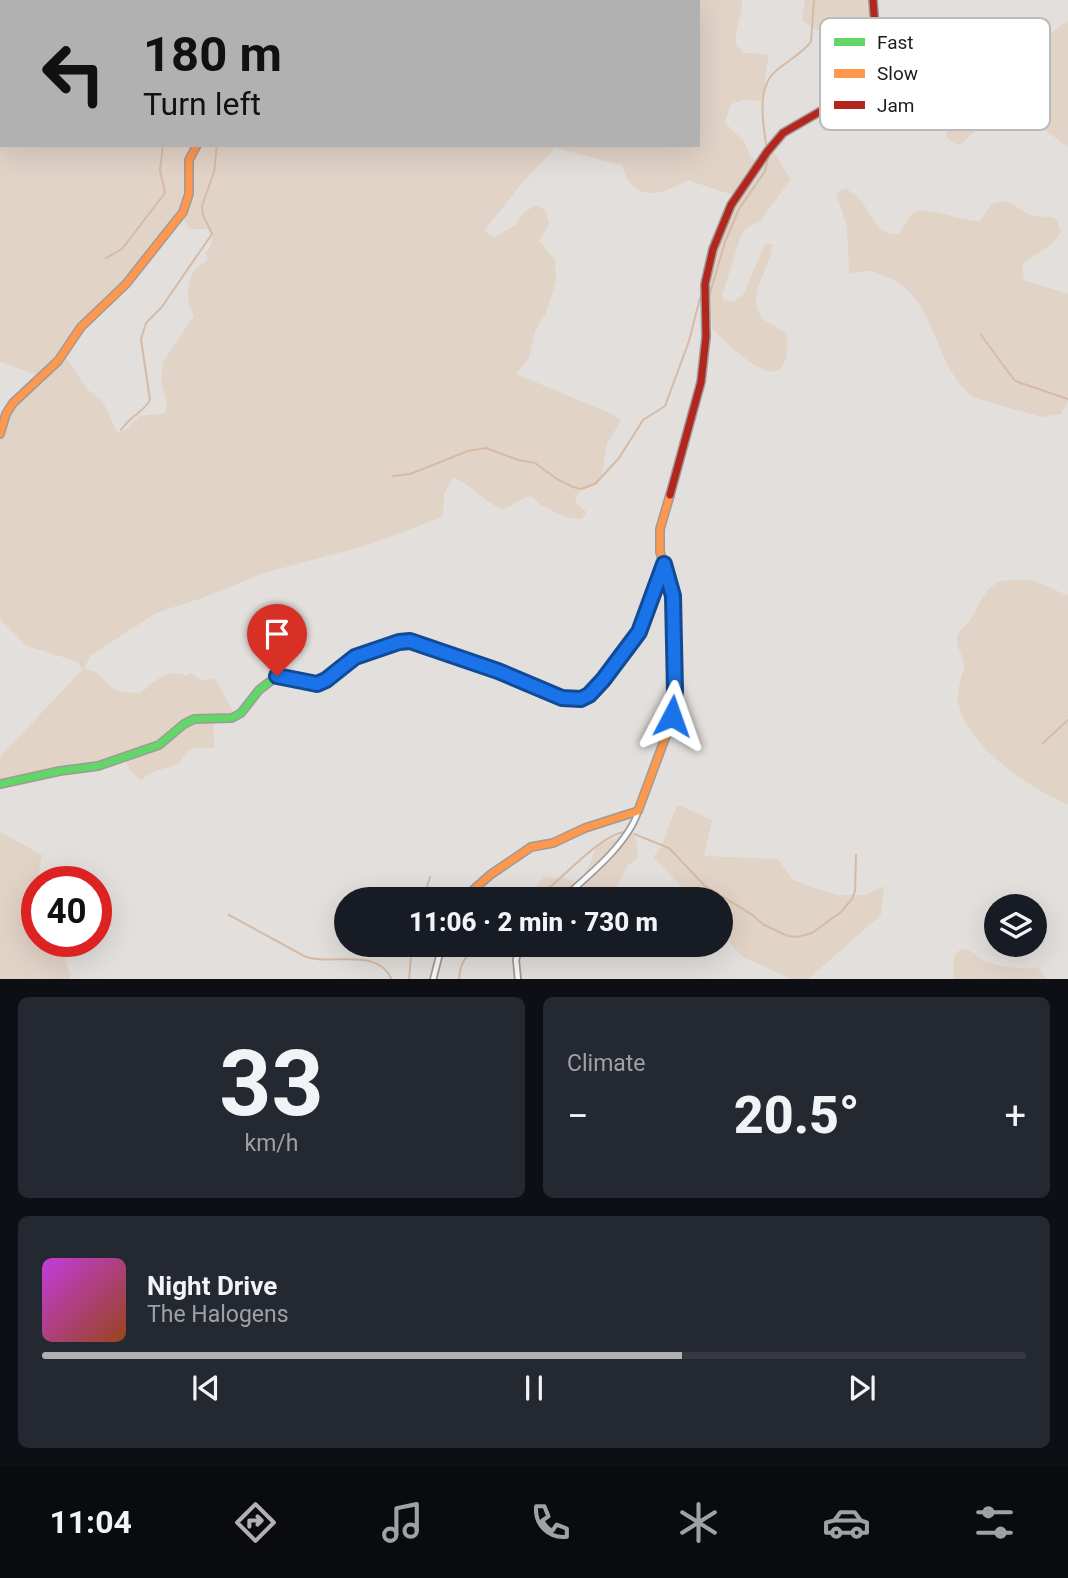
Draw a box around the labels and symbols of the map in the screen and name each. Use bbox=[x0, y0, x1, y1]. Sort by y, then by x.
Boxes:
legend bbox=[820, 18, 1050, 130]
text: Fast bbox=[877, 31, 914, 54]
text: Slow bbox=[877, 62, 918, 85]
text: Jam bbox=[877, 94, 914, 117]
pin bbox=[247, 604, 307, 676]
position arrow bbox=[635, 679, 709, 753]
speed limit sign: 40 bbox=[21, 866, 112, 957]

